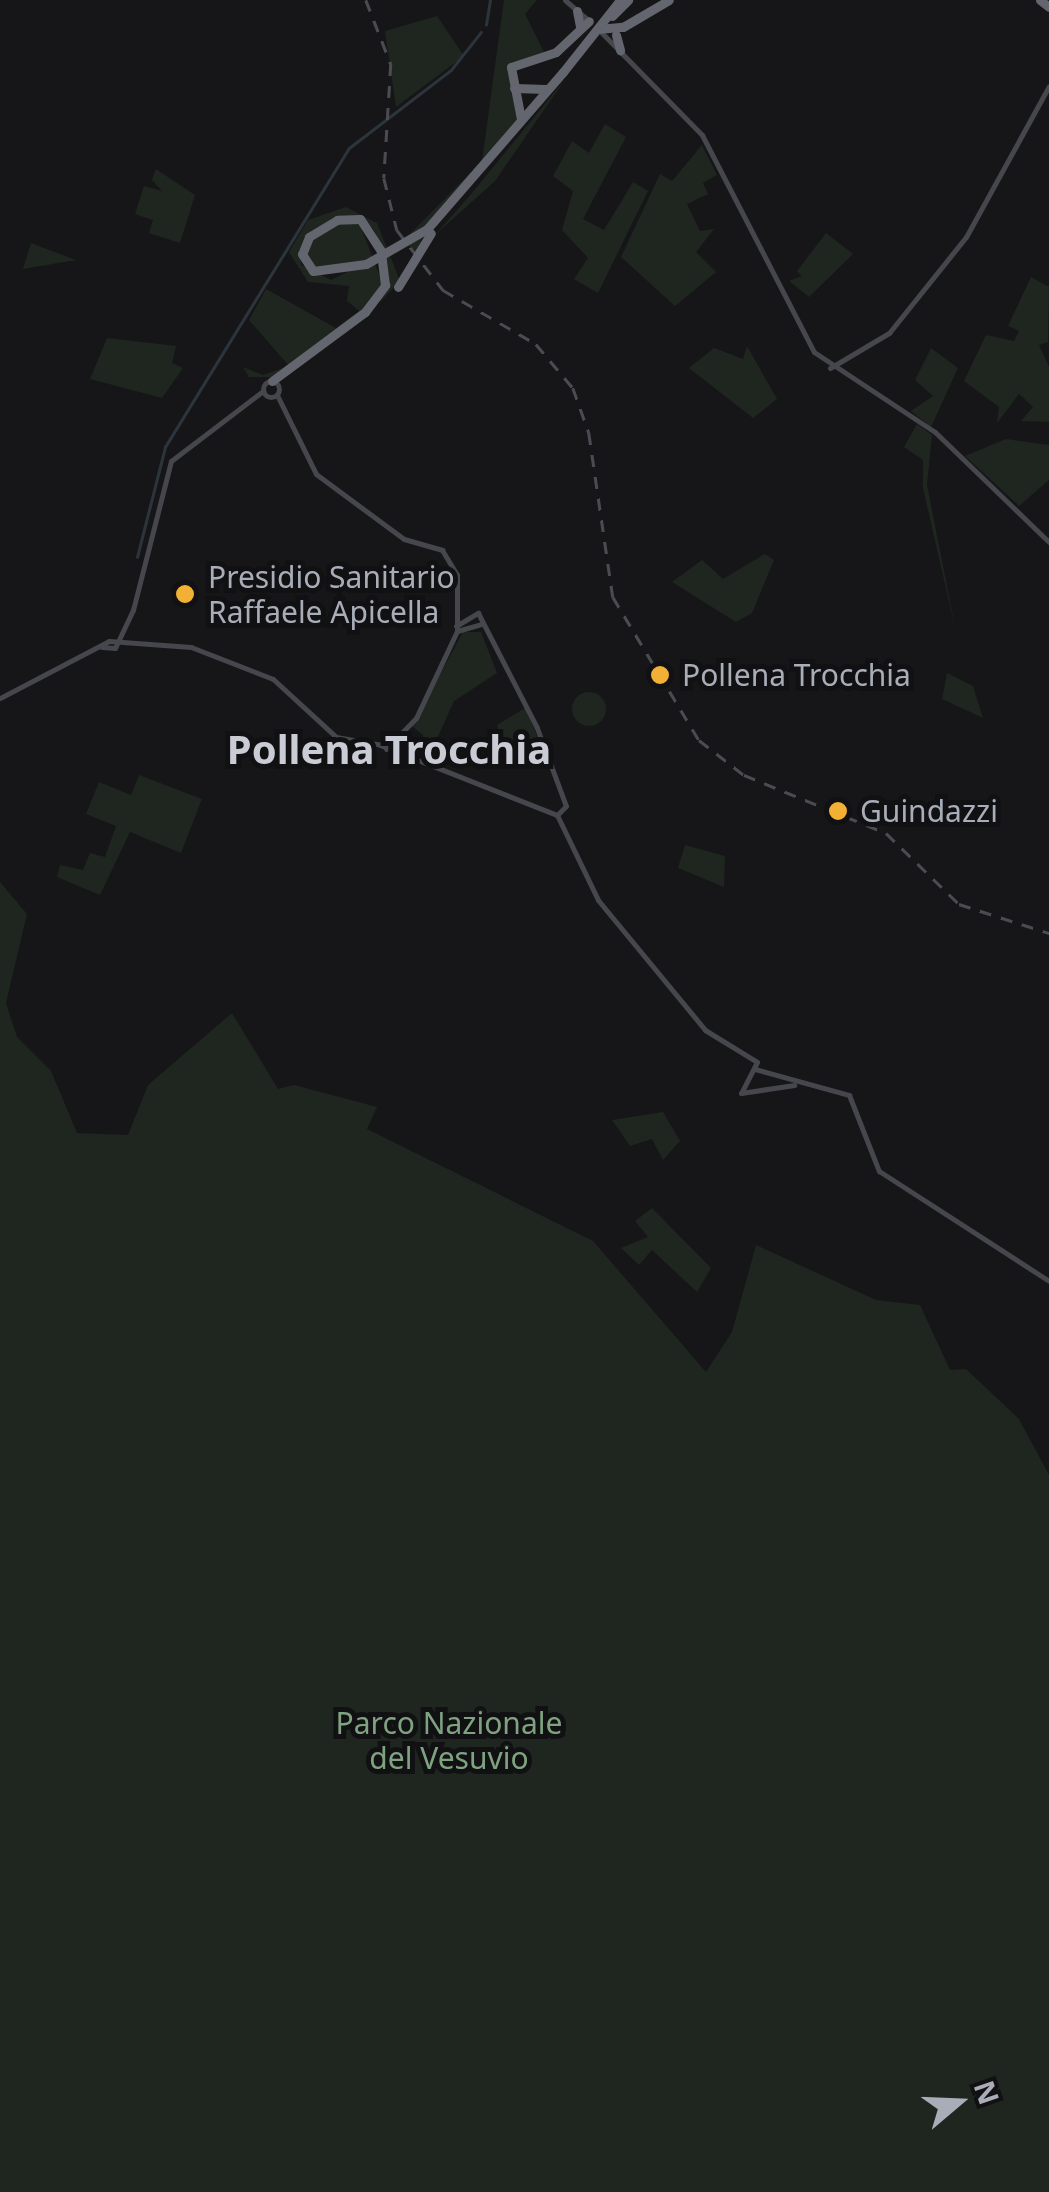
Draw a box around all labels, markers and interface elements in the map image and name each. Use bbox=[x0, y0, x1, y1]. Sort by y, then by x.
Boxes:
place label: Presidio Sanitario Raffaele Apicella bbox=[208, 559, 455, 630]
marker: Presidio Sanitario Raffaele Apicella bbox=[172, 581, 198, 607]
place label: Pollena Trocchia bbox=[682, 657, 911, 693]
marker: Pollena Trocchia bbox=[647, 662, 673, 688]
district label: Pollena Trocchia bbox=[227, 725, 551, 773]
place label: Guindazzi bbox=[860, 793, 998, 829]
marker: Guindazzi bbox=[825, 798, 851, 824]
park label: Parco Nazionale del Vesuvio bbox=[336, 1705, 562, 1776]
north arrow bbox=[909, 2052, 1009, 2152]
text: N bbox=[966, 2075, 1009, 2109]

